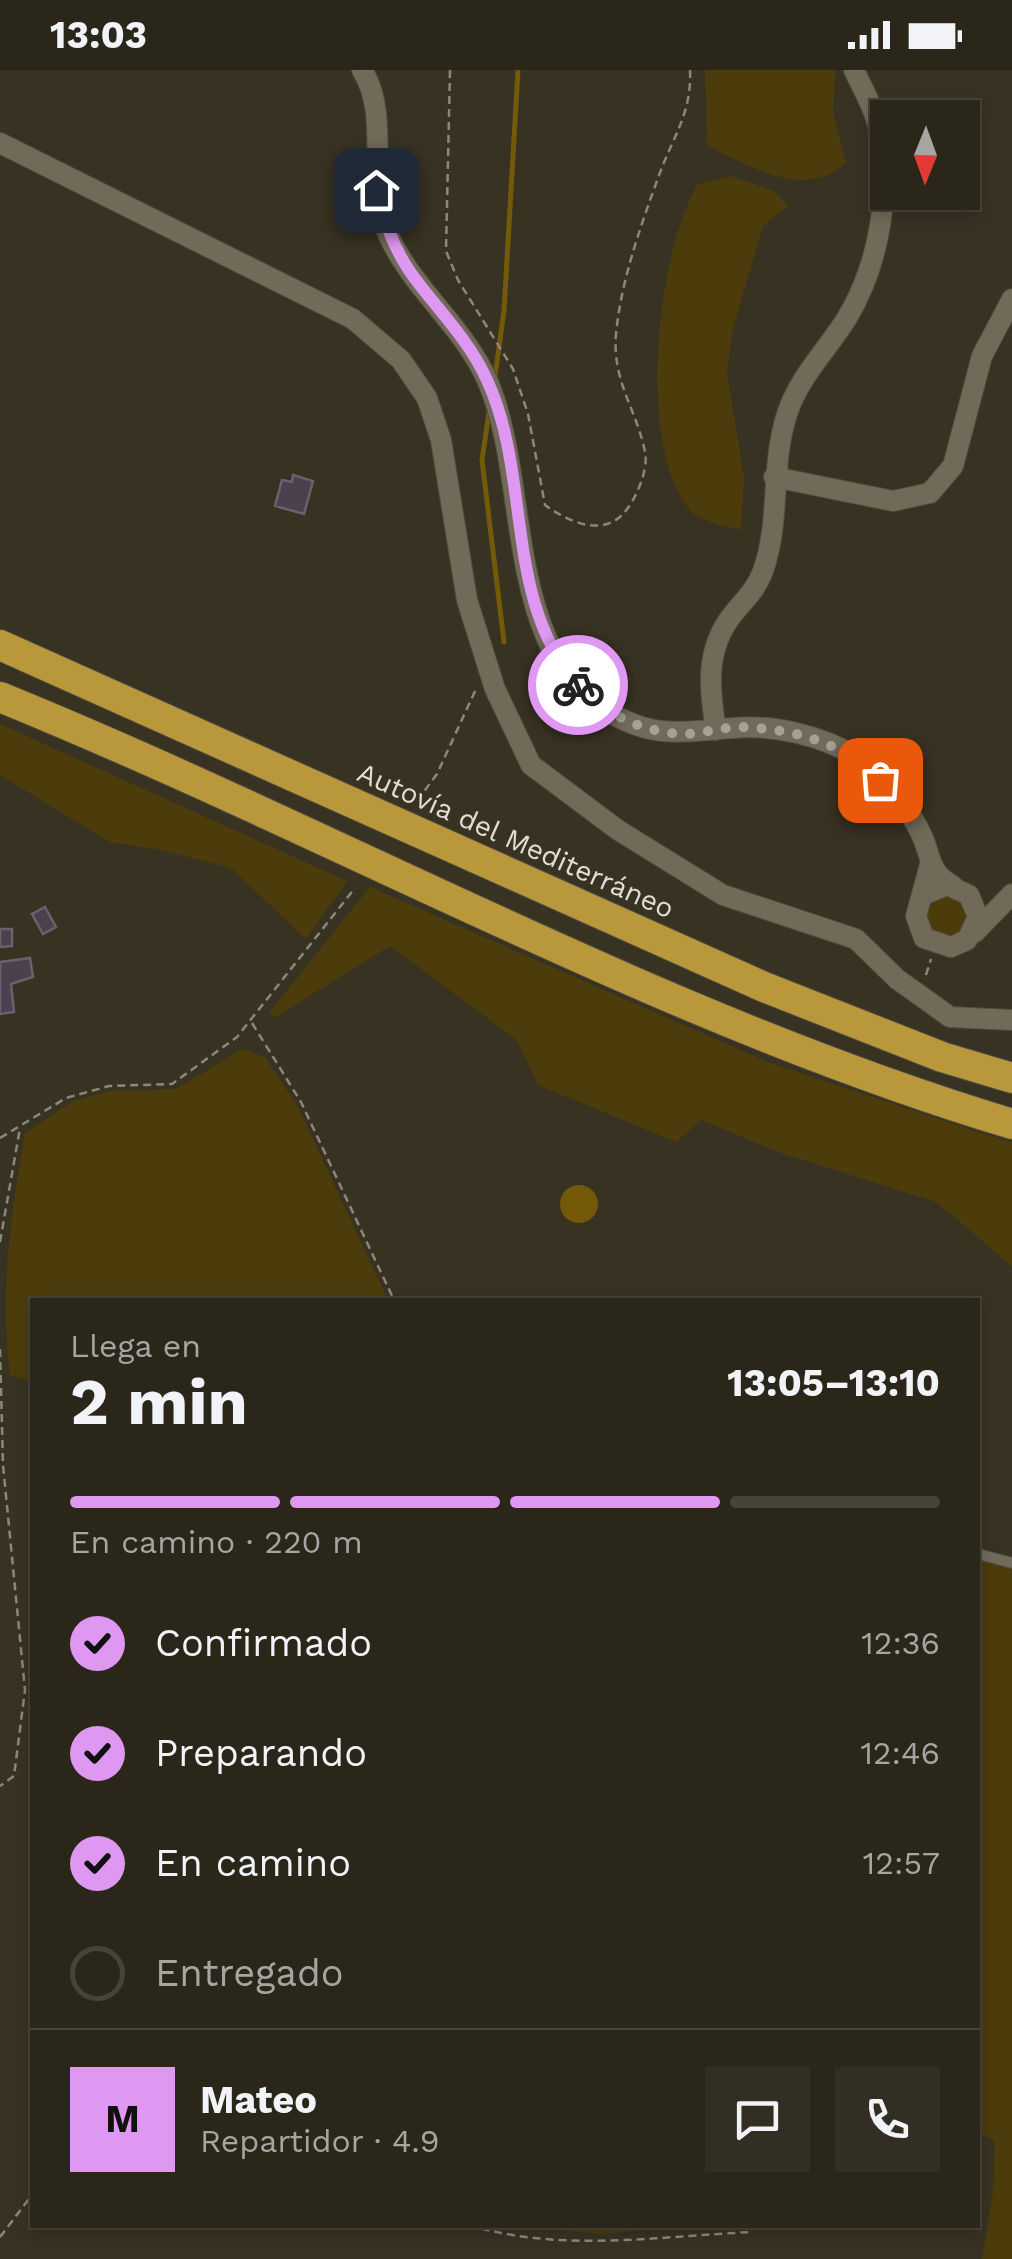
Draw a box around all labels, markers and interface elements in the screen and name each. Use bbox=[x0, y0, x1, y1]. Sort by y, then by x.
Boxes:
text: 13:03 bbox=[50, 13, 147, 57]
north arrow bbox=[870, 100, 980, 210]
map controls bbox=[870, 100, 980, 210]
pin bbox=[334, 148, 419, 233]
icon: home bbox=[349, 163, 404, 218]
courier bbox=[528, 635, 628, 735]
icon: bike bbox=[551, 658, 606, 713]
pin bbox=[838, 738, 923, 823]
icon: bag bbox=[853, 753, 908, 808]
street label: Autovía del Mediterráneo bbox=[352, 756, 679, 925]
text: Llega en bbox=[70, 1327, 201, 1365]
text: 13:05–13:10 bbox=[727, 1361, 940, 1405]
text: 2 min bbox=[70, 1364, 248, 1440]
text: En camino · 220 m bbox=[70, 1523, 363, 1561]
icon: check bbox=[70, 1616, 125, 1671]
text: Confirmado bbox=[155, 1621, 372, 1665]
text: 12:36 bbox=[861, 1624, 940, 1662]
icon: check bbox=[70, 1726, 125, 1781]
text: Preparando bbox=[155, 1731, 367, 1775]
text: 12:46 bbox=[860, 1734, 940, 1772]
icon: check bbox=[70, 1836, 125, 1891]
text: En camino bbox=[155, 1841, 351, 1885]
text: 12:57 bbox=[863, 1844, 940, 1882]
text: Entregado bbox=[155, 1951, 344, 1995]
button: chat bbox=[705, 2067, 810, 2172]
button: phone bbox=[835, 2067, 940, 2172]
text: Mateo bbox=[200, 2078, 317, 2122]
text: M bbox=[105, 2097, 140, 2141]
text: Repartidor · 4.9 bbox=[200, 2122, 440, 2160]

